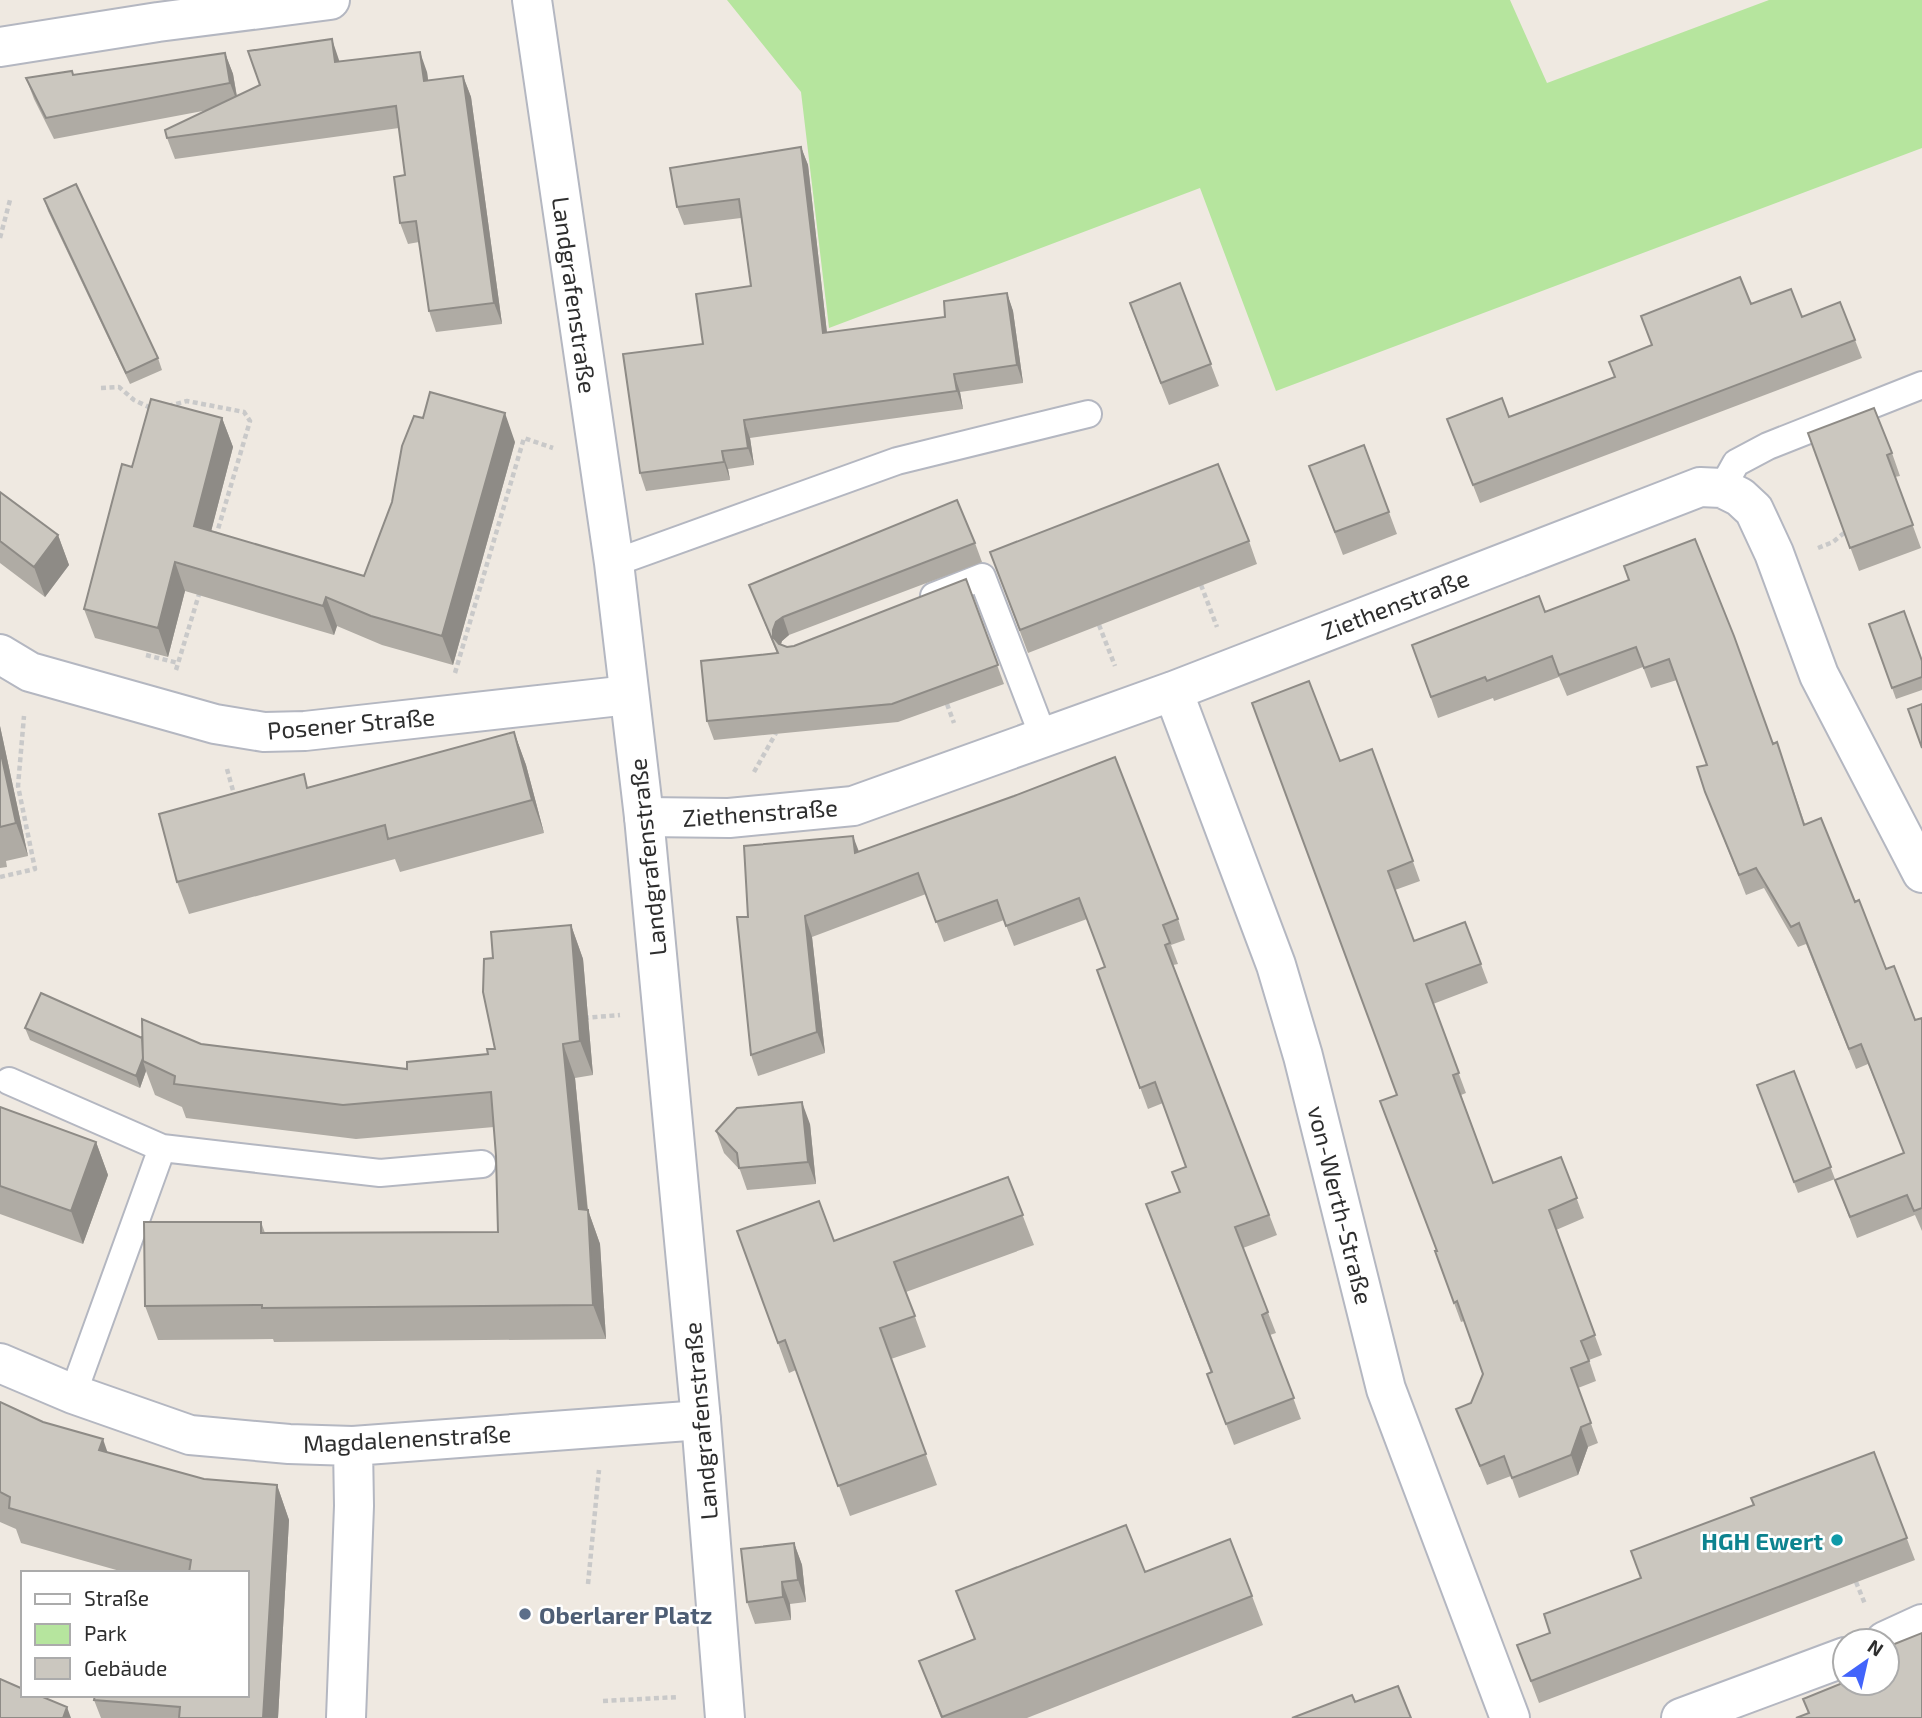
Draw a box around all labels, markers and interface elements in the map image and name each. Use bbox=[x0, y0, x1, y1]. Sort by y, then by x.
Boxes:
street label: Landgrafenstraße bbox=[547, 195, 603, 395]
street label: Ziethenstraße bbox=[1317, 563, 1473, 645]
street label: Posener Straße bbox=[266, 701, 436, 745]
street label: Landgrafenstraße bbox=[622, 757, 672, 957]
street label: Ziethenstraße bbox=[681, 792, 839, 832]
street label: von-Werth-Straße bbox=[1302, 1103, 1380, 1307]
street label: Landgrafenstraße bbox=[677, 1321, 723, 1521]
street label: Magdalenenstraße bbox=[302, 1418, 512, 1458]
place label: HGH Ewert bbox=[1701, 1526, 1823, 1555]
marker: HGH Ewert bbox=[1829, 1532, 1845, 1548]
legend bbox=[21, 1571, 248, 1697]
text: Straße bbox=[84, 1585, 149, 1610]
place label: Oberlarer Platz bbox=[539, 1600, 713, 1629]
marker: Oberlarer Platz bbox=[517, 1606, 533, 1622]
text: Park bbox=[84, 1620, 127, 1645]
north arrow bbox=[1831, 1627, 1901, 1697]
text: N bbox=[1864, 1634, 1888, 1661]
text: Gebäude bbox=[84, 1655, 167, 1680]

